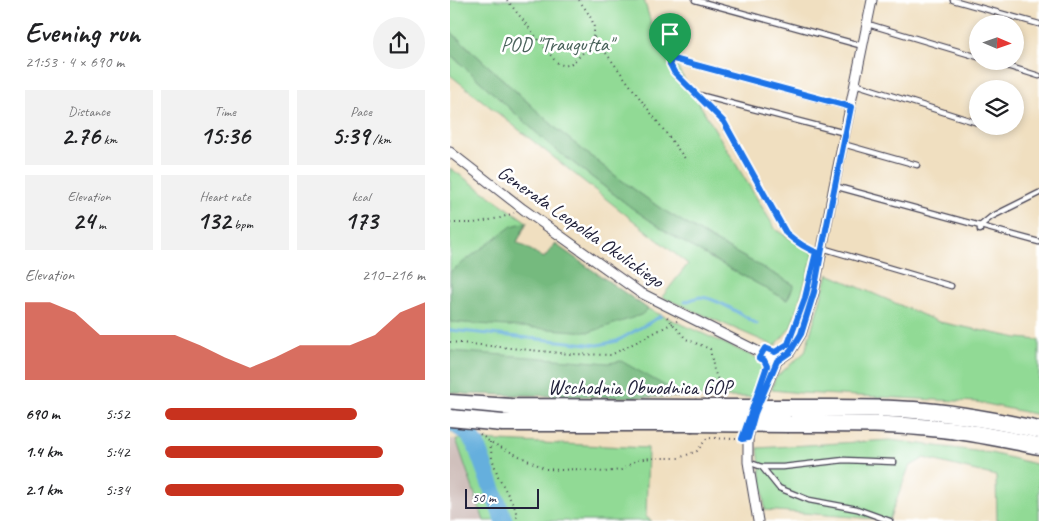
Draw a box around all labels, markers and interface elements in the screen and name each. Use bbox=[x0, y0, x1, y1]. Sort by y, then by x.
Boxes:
pin bbox=[649, 13, 691, 64]
text: Evening run bbox=[25, 15, 140, 50]
north arrow bbox=[969, 15, 1024, 70]
map controls bbox=[969, 15, 1024, 135]
button: share bbox=[373, 17, 425, 69]
icon: arrive bbox=[656, 20, 684, 48]
park label: POD "Traugutta" bbox=[501, 32, 617, 57]
text: 21:53 · 4 × 690 m bbox=[25, 52, 124, 72]
button: layers bbox=[969, 80, 1024, 135]
text: Distance bbox=[68, 103, 110, 120]
text: Time bbox=[214, 103, 236, 120]
text: Pace bbox=[350, 103, 372, 120]
text: 2.76 bbox=[61, 120, 100, 152]
text: 15:36 bbox=[200, 120, 250, 152]
text: 5:39 bbox=[331, 120, 369, 152]
text: km bbox=[100, 131, 117, 148]
text: /km bbox=[369, 131, 391, 148]
street label: Generała Leopolda Okulickiego bbox=[493, 160, 669, 294]
text: Elevation bbox=[67, 188, 111, 205]
text: Heart rate bbox=[199, 188, 251, 205]
text: kcal bbox=[352, 188, 370, 205]
text: 24 bbox=[72, 205, 95, 237]
text: 132 bbox=[197, 205, 231, 237]
text: 173 bbox=[344, 205, 378, 237]
text: m bbox=[95, 216, 106, 233]
text: bpm bbox=[231, 216, 253, 233]
text: Elevation bbox=[25, 265, 74, 285]
text: 210–216 m bbox=[362, 265, 425, 285]
street label: Wschodnia Obwodnica GOP bbox=[548, 375, 734, 400]
text: 690 m bbox=[25, 404, 60, 424]
text: 5:52 bbox=[105, 404, 130, 424]
text: 1.4 km bbox=[25, 442, 62, 462]
text: 5:42 bbox=[105, 442, 130, 462]
text: 2.1 km bbox=[25, 480, 62, 500]
text: 5:34 bbox=[105, 480, 130, 500]
scale bar bbox=[465, 486, 539, 509]
text: 50 m bbox=[472, 489, 496, 506]

